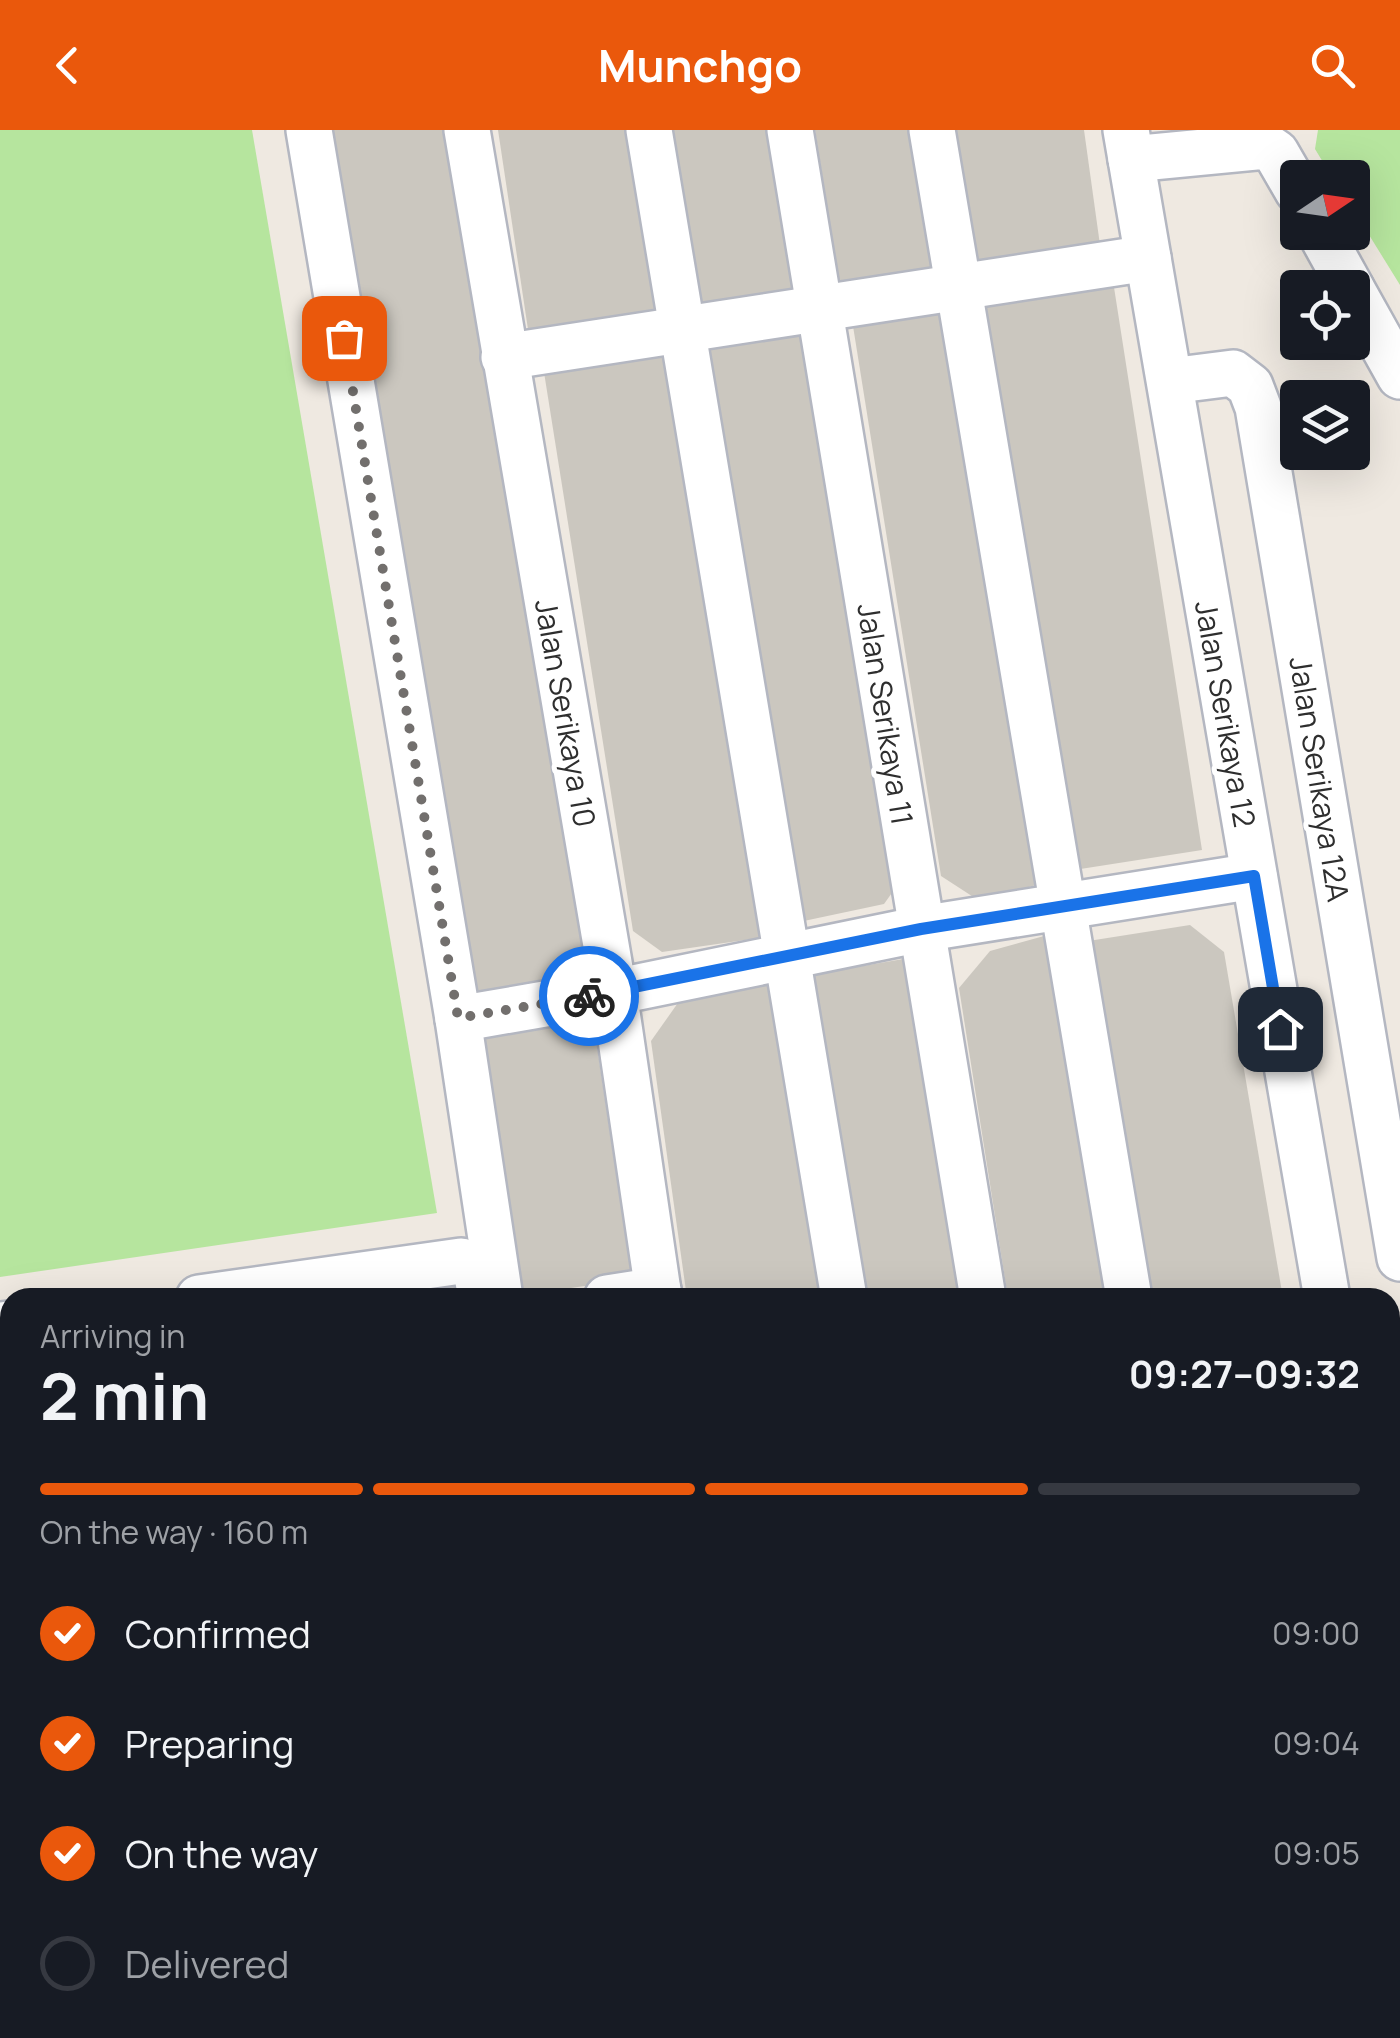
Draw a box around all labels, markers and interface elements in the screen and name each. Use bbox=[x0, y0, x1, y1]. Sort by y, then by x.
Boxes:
text: Munchgo bbox=[598, 34, 802, 96]
icon: back bbox=[40, 38, 95, 93]
icon: search bbox=[1305, 38, 1360, 93]
north arrow bbox=[1280, 160, 1370, 250]
map controls bbox=[1280, 160, 1370, 470]
button: locate bbox=[1280, 270, 1370, 360]
pin bbox=[302, 296, 387, 381]
icon: bag bbox=[317, 311, 372, 366]
button: layers bbox=[1280, 380, 1370, 470]
street label: Jalan Serikaya 10 bbox=[526, 596, 606, 830]
street label: Jalan Serikaya 12 bbox=[1186, 598, 1266, 830]
street label: Jalan Serikaya 11 bbox=[848, 600, 924, 828]
street label: Jalan Serikaya 12A bbox=[1280, 653, 1360, 905]
courier bbox=[539, 946, 639, 1046]
icon: bike bbox=[562, 969, 617, 1024]
pin bbox=[1238, 987, 1323, 1072]
icon: home bbox=[1253, 1002, 1308, 1057]
text: Arriving in bbox=[40, 1314, 185, 1358]
text: 09:27–09:32 bbox=[1129, 1347, 1360, 1399]
text: 2 min bbox=[40, 1351, 209, 1440]
text: On the way · 160 m bbox=[40, 1510, 308, 1554]
icon: check bbox=[40, 1606, 95, 1661]
text: Confirmed bbox=[125, 1607, 311, 1659]
text: 09:00 bbox=[1272, 1611, 1360, 1655]
icon: check bbox=[40, 1716, 95, 1771]
text: Preparing bbox=[125, 1717, 294, 1769]
text: 09:04 bbox=[1273, 1721, 1360, 1765]
icon: check bbox=[40, 1826, 95, 1881]
text: On the way bbox=[125, 1827, 318, 1879]
text: 09:05 bbox=[1273, 1831, 1360, 1875]
text: Delivered bbox=[125, 1937, 289, 1989]

